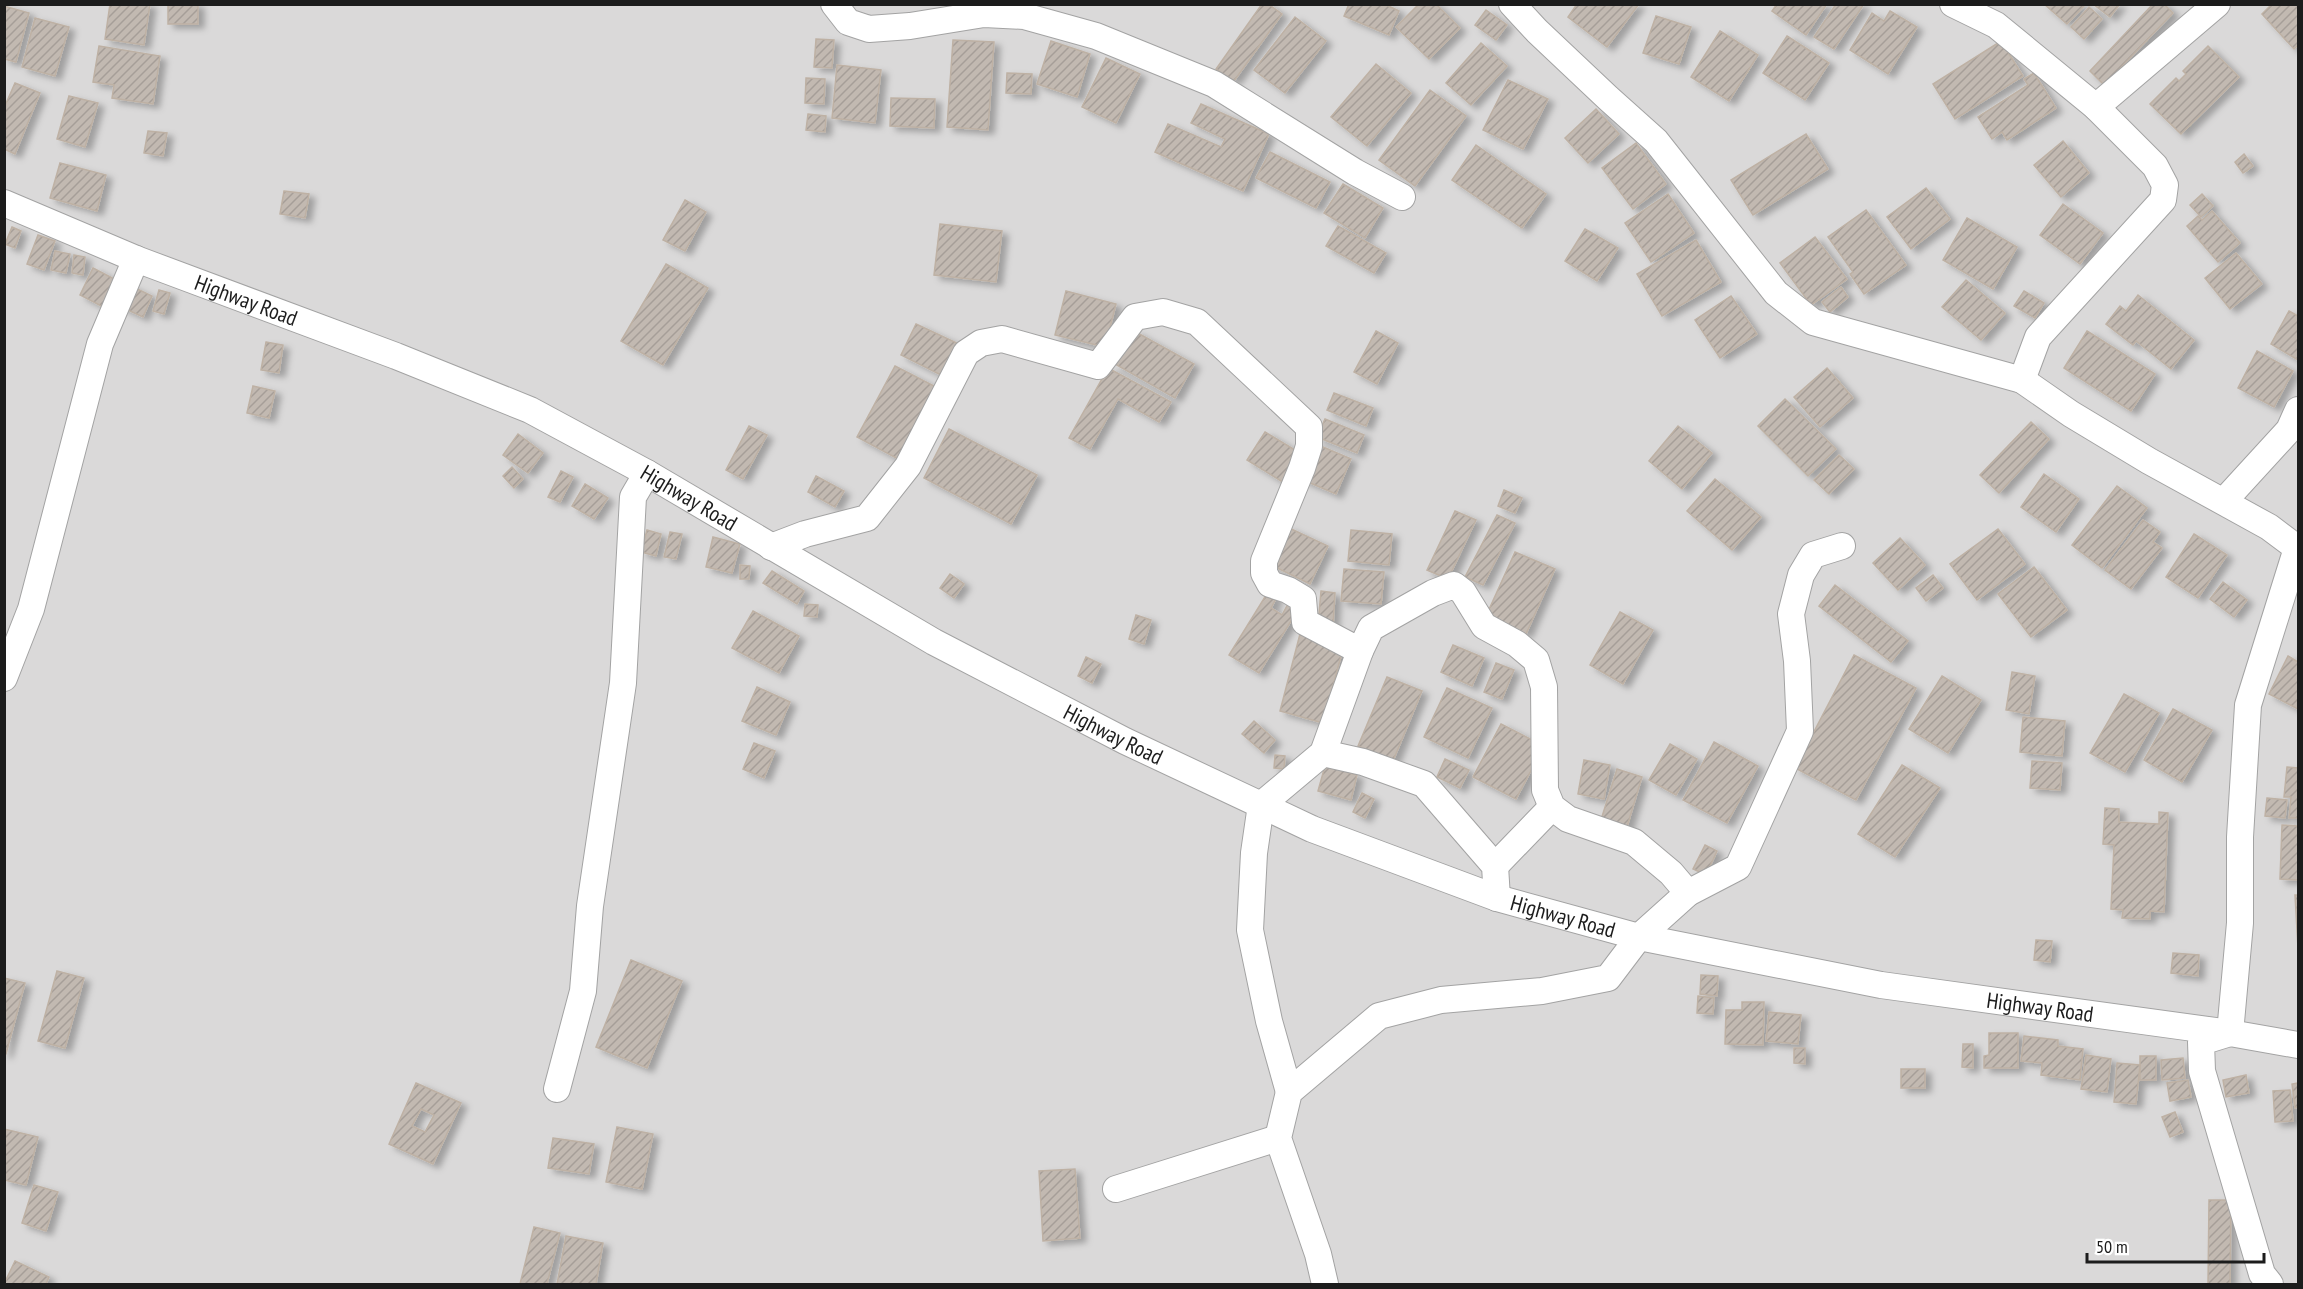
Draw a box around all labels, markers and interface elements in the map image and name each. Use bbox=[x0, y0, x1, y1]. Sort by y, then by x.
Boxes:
street label: Highway Road bbox=[191, 268, 301, 332]
street label: Highway Road bbox=[636, 458, 742, 537]
street label: Highway Road bbox=[1059, 698, 1167, 771]
street label: Highway Road bbox=[1507, 888, 1619, 944]
street label: Highway Road bbox=[1985, 986, 2095, 1028]
scale bar bbox=[2087, 1226, 2264, 1264]
text: 50 m bbox=[2096, 1235, 2128, 1258]

